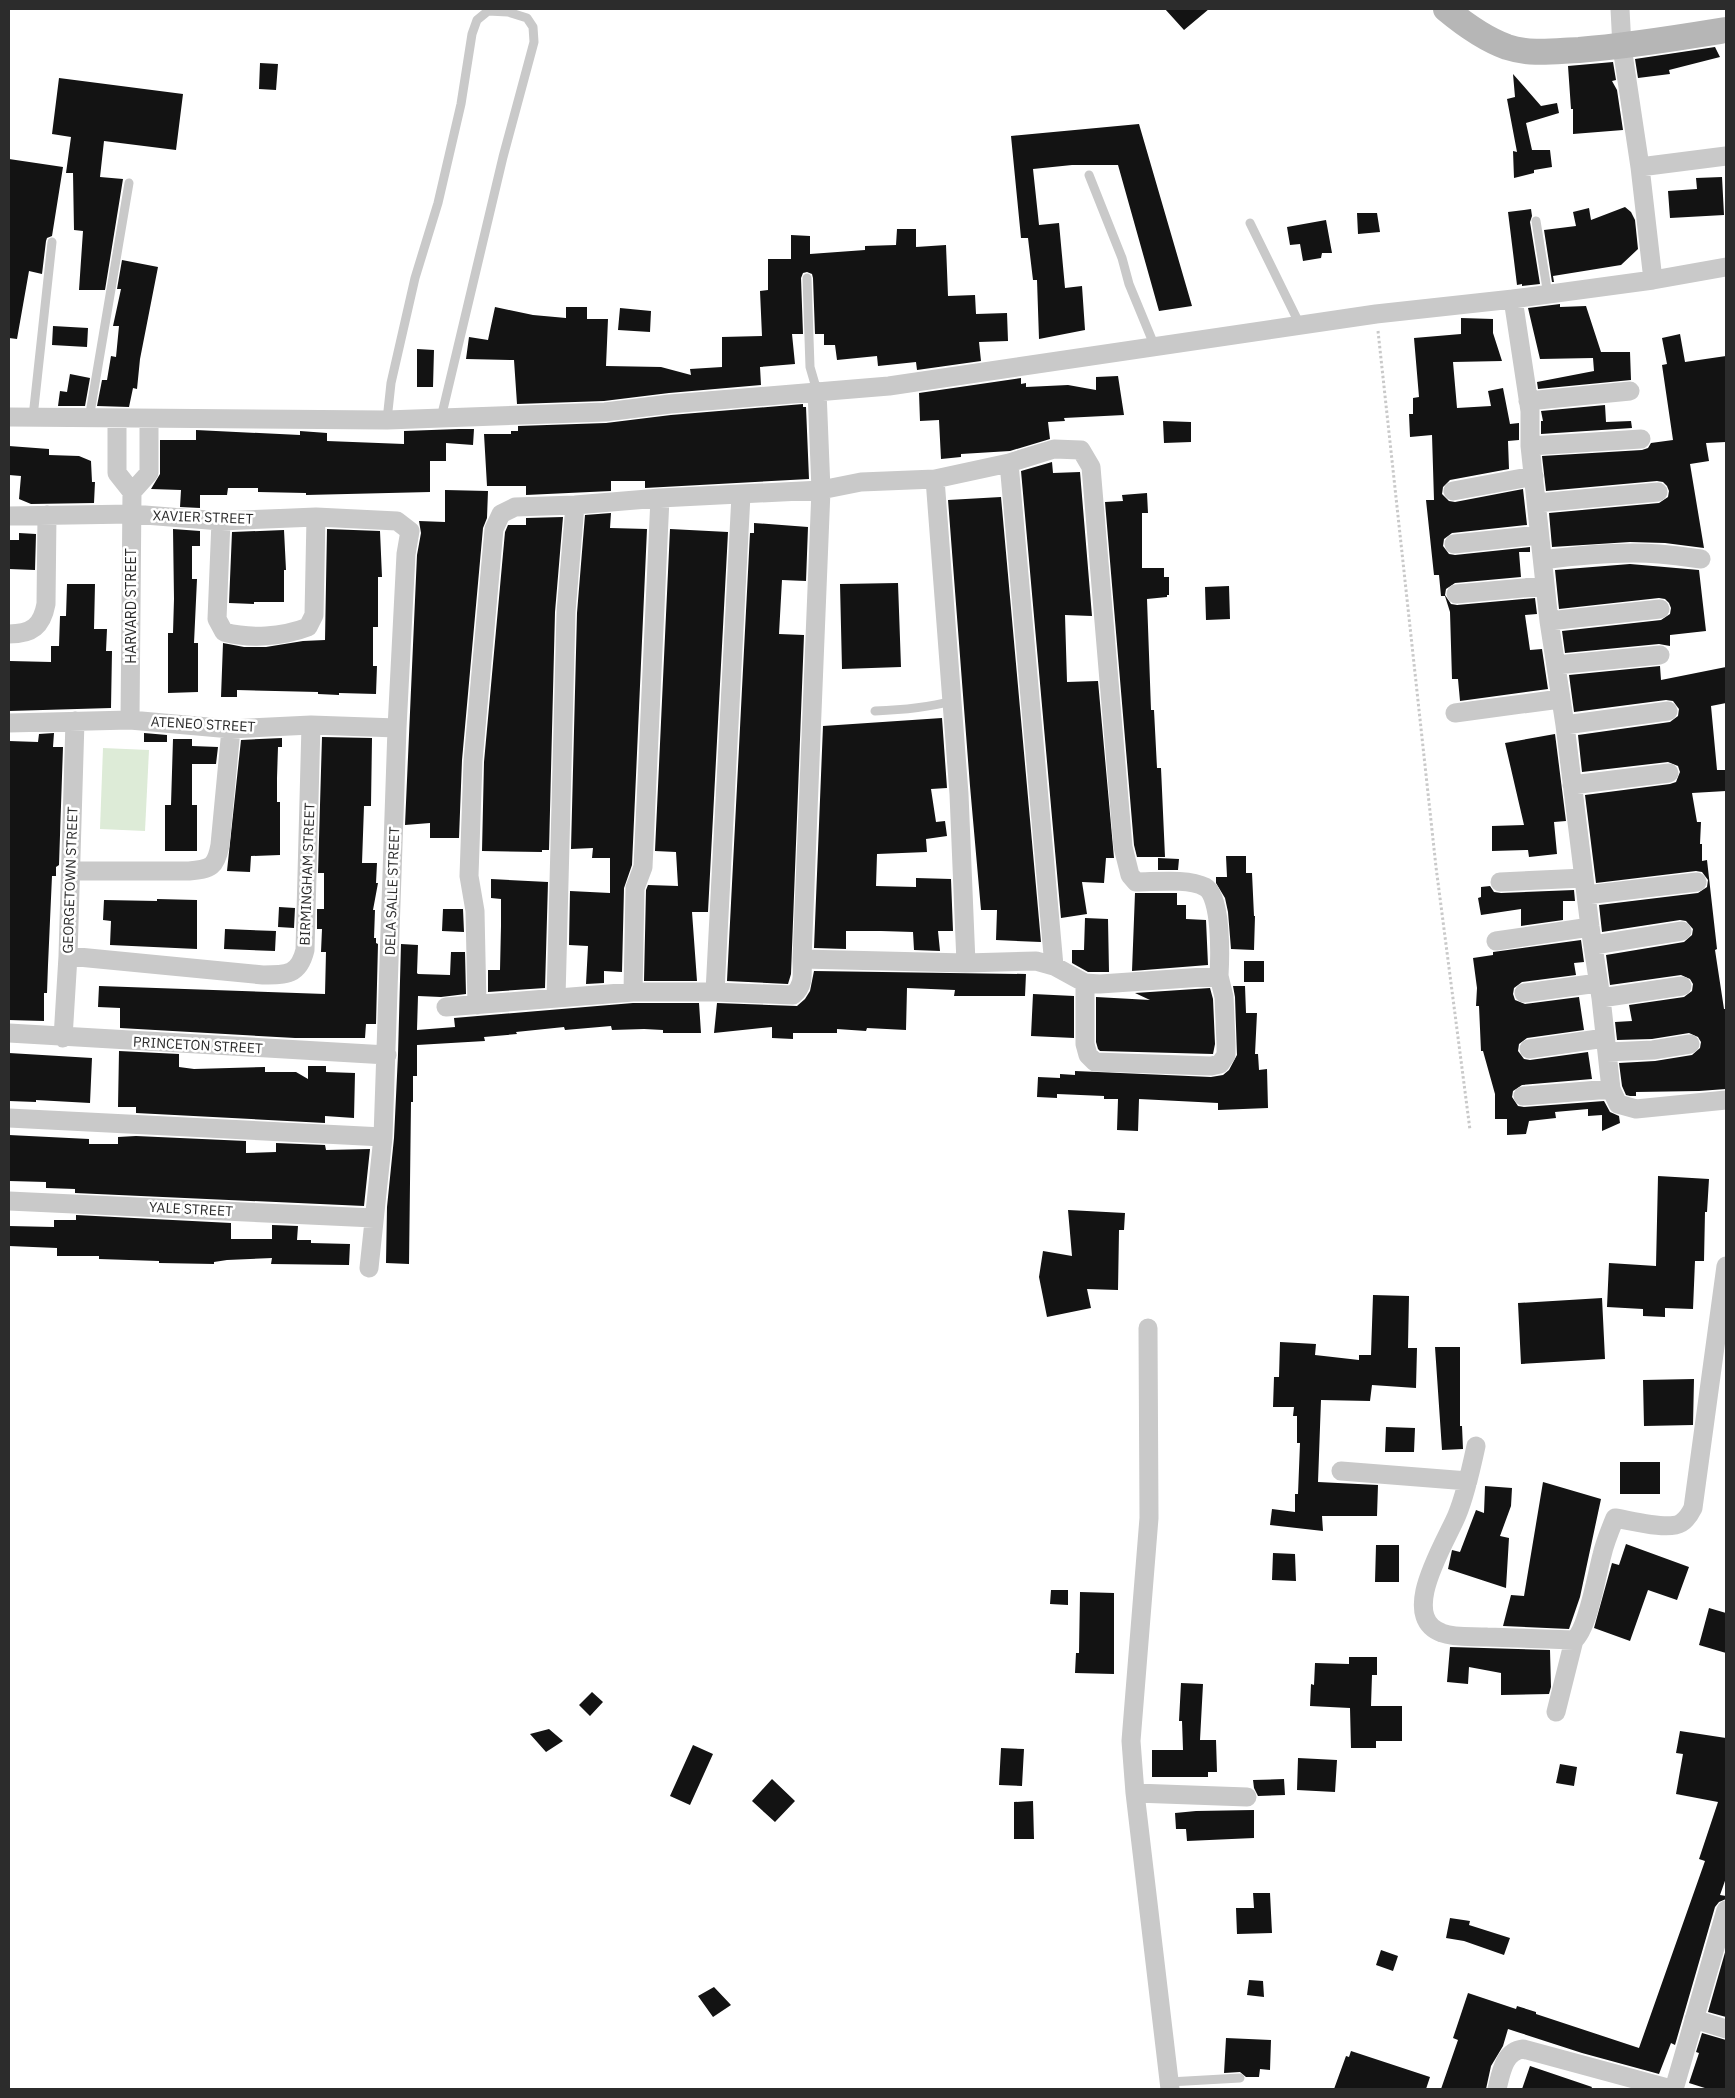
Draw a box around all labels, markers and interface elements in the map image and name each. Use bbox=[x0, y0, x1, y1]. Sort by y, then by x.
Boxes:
street label: XAVIER STREET bbox=[152, 506, 254, 528]
street label: HARVARD STREET bbox=[122, 548, 140, 664]
street label: ATENEO STREET bbox=[150, 712, 256, 736]
street label: BIRMINGHAM STREET bbox=[296, 802, 318, 946]
street label: GEORGETOWN STREET bbox=[58, 806, 82, 954]
street label: DELA SALLE STREET bbox=[381, 826, 403, 956]
street label: PRINCETON STREET bbox=[133, 1033, 263, 1057]
street label: YALE STREET bbox=[148, 1198, 234, 1220]

